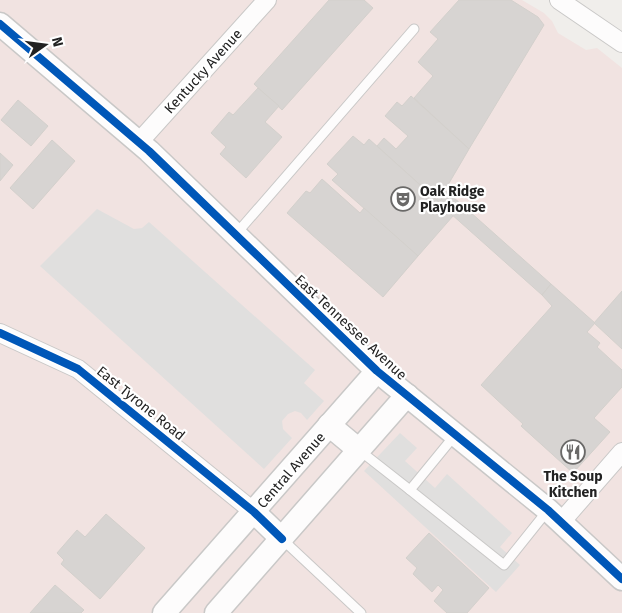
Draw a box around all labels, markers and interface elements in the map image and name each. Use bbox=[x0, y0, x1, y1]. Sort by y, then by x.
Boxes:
north arrow bbox=[20, 20, 70, 70]
street label: Kentucky Avenue bbox=[161, 26, 246, 117]
text: N bbox=[48, 35, 67, 49]
place label: Oak Ridge Playhouse bbox=[420, 183, 486, 216]
theatre icon: Oak Ridge Playhouse bbox=[390, 186, 416, 212]
street label: East Tennessee Avenue bbox=[291, 271, 410, 384]
street label: East Tyrone Road bbox=[93, 363, 188, 444]
street label: Central Avenue bbox=[254, 429, 329, 512]
restaurant icon: The Soup Kitchen bbox=[560, 439, 586, 465]
place label: The Soup Kitchen bbox=[543, 468, 603, 501]

